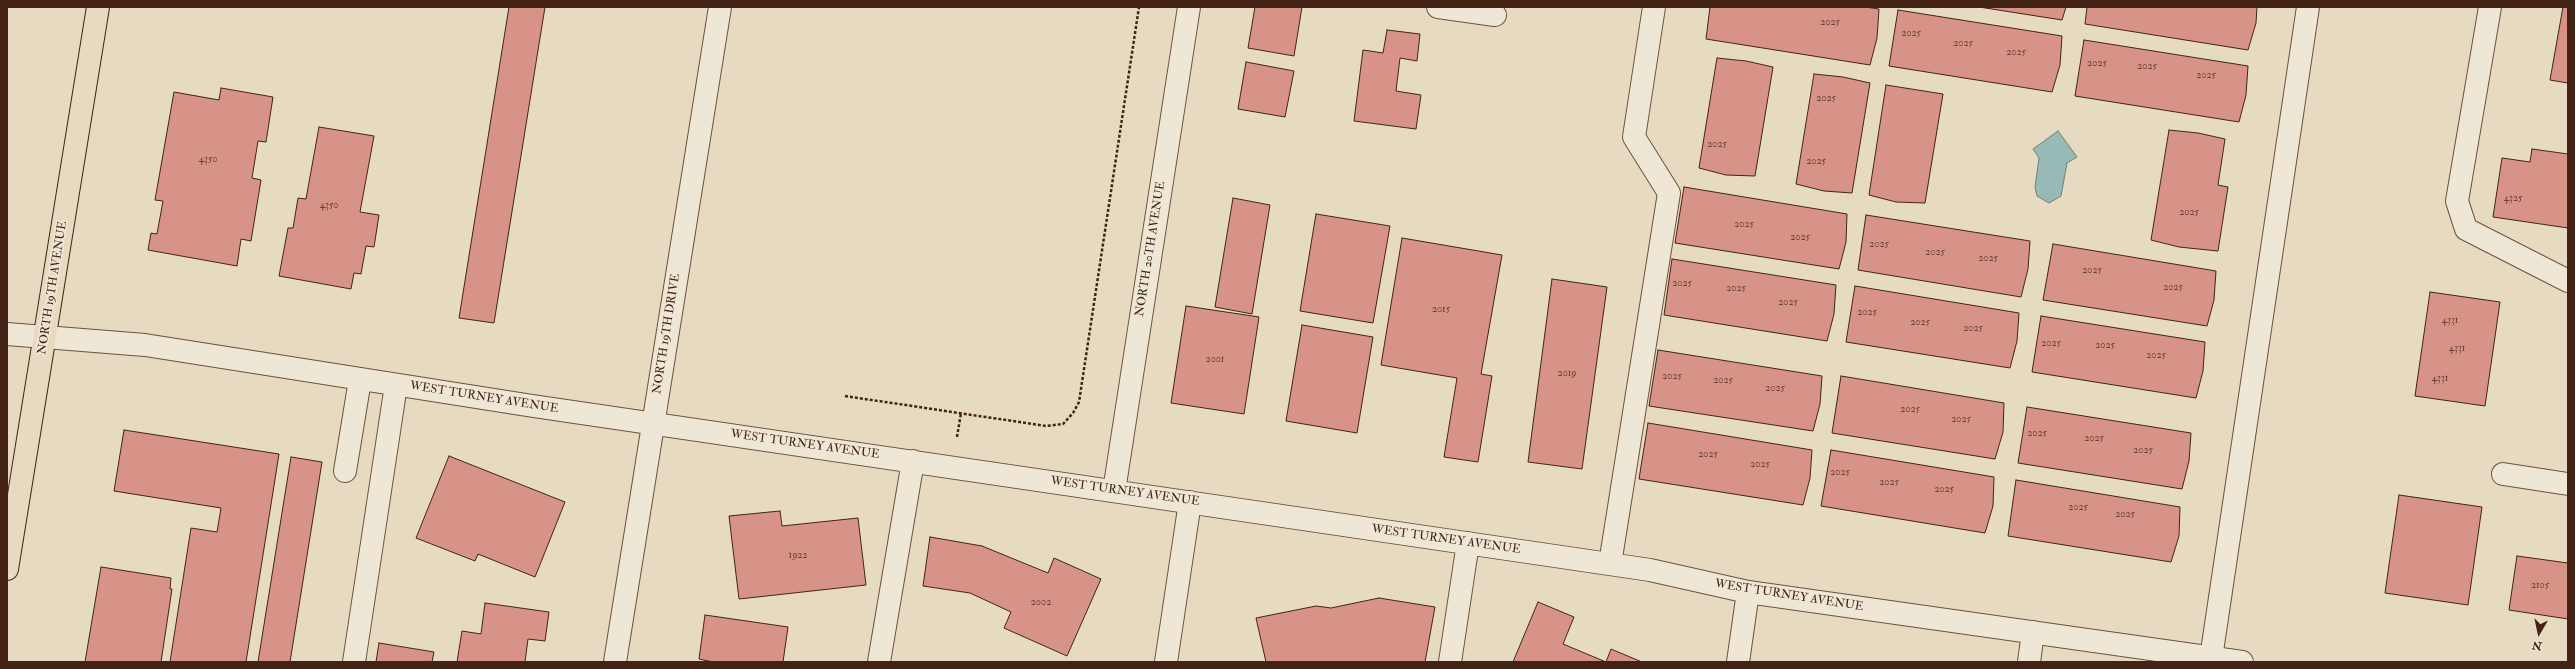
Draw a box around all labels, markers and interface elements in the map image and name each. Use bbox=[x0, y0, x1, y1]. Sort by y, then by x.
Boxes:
house number: 2025 bbox=[1820, 17, 1840, 29]
house number: 2025 bbox=[1901, 28, 1921, 40]
house number: 2025 bbox=[1953, 38, 1973, 50]
house number: 2025 bbox=[2006, 47, 2026, 59]
house number: 2025 bbox=[2087, 58, 2107, 70]
house number: 2025 bbox=[2137, 61, 2157, 73]
house number: 2025 bbox=[2196, 70, 2216, 82]
house number: 2025 bbox=[1816, 93, 1836, 105]
house number: 2025 bbox=[1707, 139, 1727, 151]
house number: 4350 bbox=[199, 154, 217, 166]
house number: 2025 bbox=[1806, 156, 1826, 168]
street label: NORTH 20TH AVENUE bbox=[1133, 180, 1169, 318]
house number: 4325 bbox=[2504, 193, 2522, 205]
house number: 4350 bbox=[320, 200, 338, 212]
house number: 2025 bbox=[2179, 207, 2199, 219]
house number: 2025 bbox=[1734, 219, 1754, 231]
street label: NORTH 19TH AVENUE bbox=[35, 220, 71, 356]
house number: 2025 bbox=[1790, 232, 1810, 244]
house number: 2025 bbox=[1869, 239, 1889, 251]
house number: 2025 bbox=[1925, 247, 1945, 259]
house number: 2025 bbox=[1978, 253, 1998, 265]
house number: 2025 bbox=[2082, 265, 2102, 277]
street label: NORTH 19TH DRIVE bbox=[650, 273, 684, 395]
house number: 2025 bbox=[1672, 278, 1692, 290]
house number: 2025 bbox=[2163, 282, 2183, 294]
house number: 2025 bbox=[1726, 283, 1746, 295]
house number: 2025 bbox=[1778, 297, 1798, 309]
house number: 2015 bbox=[1432, 304, 1450, 316]
house number: 2025 bbox=[1857, 307, 1877, 319]
house number: 4331 bbox=[2442, 315, 2458, 327]
house number: 2025 bbox=[1910, 317, 1930, 329]
house number: 2025 bbox=[1963, 323, 1983, 335]
house number: 2025 bbox=[2041, 338, 2061, 350]
house number: 2025 bbox=[2095, 340, 2115, 352]
house number: 4331 bbox=[2449, 343, 2465, 355]
house number: 2025 bbox=[2146, 350, 2166, 362]
house number: 2001 bbox=[1206, 354, 1224, 366]
house number: 2019 bbox=[1558, 368, 1576, 380]
house number: 2025 bbox=[1662, 371, 1682, 383]
house number: 4331 bbox=[2432, 373, 2448, 385]
house number: 2025 bbox=[1713, 375, 1733, 387]
street label: WEST TURNEY AVENUE bbox=[409, 379, 559, 417]
house number: 2025 bbox=[1765, 383, 1785, 395]
house number: 2025 bbox=[1900, 404, 1920, 416]
house number: 2025 bbox=[1951, 414, 1971, 426]
street label: WEST TURNEY AVENUE bbox=[730, 427, 880, 463]
house number: 2025 bbox=[2027, 428, 2047, 440]
house number: 2025 bbox=[2084, 433, 2104, 445]
house number: 2025 bbox=[2133, 445, 2153, 457]
house number: 2025 bbox=[1698, 449, 1718, 461]
house number: 2025 bbox=[1750, 459, 1770, 471]
house number: 2025 bbox=[1830, 467, 1850, 479]
street label: WEST TURNEY AVENUE bbox=[1050, 474, 1200, 510]
house number: 2025 bbox=[1879, 477, 1899, 489]
house number: 2025 bbox=[1934, 484, 1954, 496]
house number: 2025 bbox=[2068, 502, 2088, 514]
house number: 2025 bbox=[2115, 509, 2135, 521]
street label: WEST TURNEY AVENUE bbox=[1371, 522, 1521, 558]
house number: 1922 bbox=[789, 550, 807, 562]
street label: WEST TURNEY AVENUE bbox=[1714, 577, 1864, 615]
house number: 2105 bbox=[2531, 580, 2549, 592]
house number: 2002 bbox=[1031, 597, 1051, 609]
north arrow bbox=[2519, 613, 2559, 653]
text: N bbox=[2531, 638, 2543, 653]

